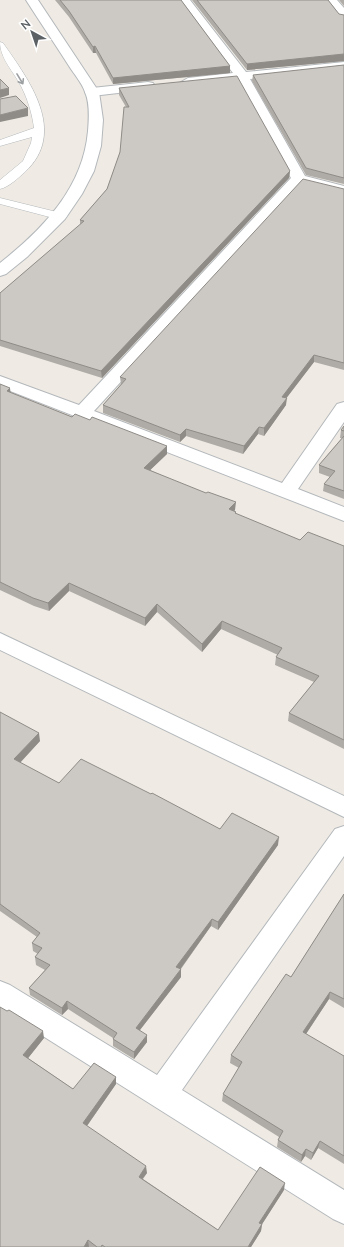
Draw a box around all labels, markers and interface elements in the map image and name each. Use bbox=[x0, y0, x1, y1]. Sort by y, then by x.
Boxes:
north arrow bbox=[12, 12, 52, 52]
text: N bbox=[18, 16, 33, 32]
one-way arrow bbox=[17, 73, 25, 85]

